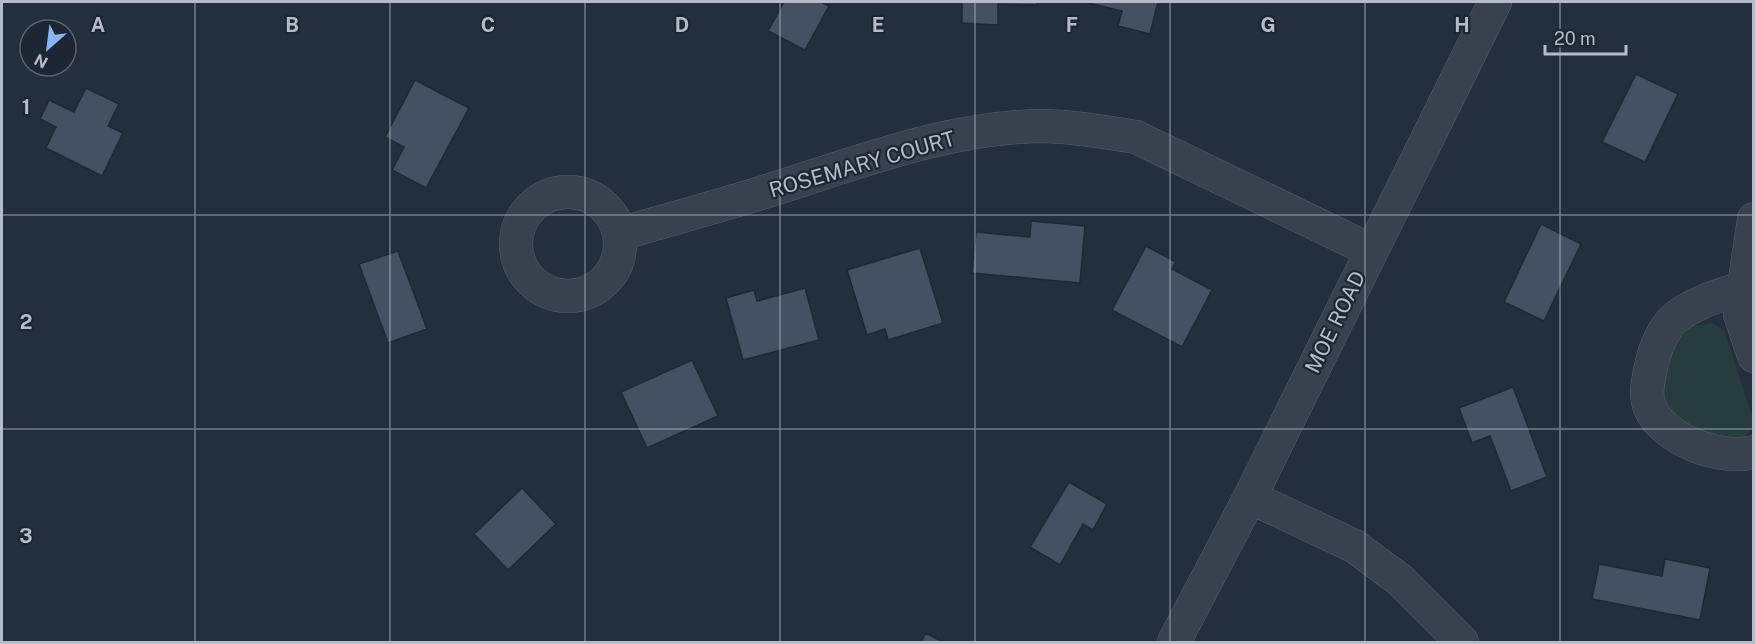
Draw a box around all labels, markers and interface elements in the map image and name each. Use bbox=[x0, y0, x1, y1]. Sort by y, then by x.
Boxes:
text: A bbox=[91, 13, 105, 37]
text: B bbox=[285, 13, 299, 37]
text: C bbox=[481, 13, 495, 37]
text: D bbox=[675, 13, 689, 37]
text: E bbox=[872, 13, 884, 37]
text: F bbox=[1066, 13, 1078, 37]
text: G bbox=[1260, 13, 1276, 37]
text: H bbox=[1454, 13, 1470, 37]
north arrow bbox=[18, 18, 78, 78]
scale bar bbox=[1545, 18, 1626, 56]
text: 20 m bbox=[1554, 28, 1596, 49]
text: N bbox=[31, 49, 51, 72]
text: 1 bbox=[22, 95, 30, 119]
street label: ROSEMARY COURT bbox=[766, 125, 958, 203]
street label: MOE ROAD bbox=[1300, 267, 1370, 377]
text: 2 bbox=[20, 310, 32, 334]
text: 3 bbox=[19, 524, 33, 548]

